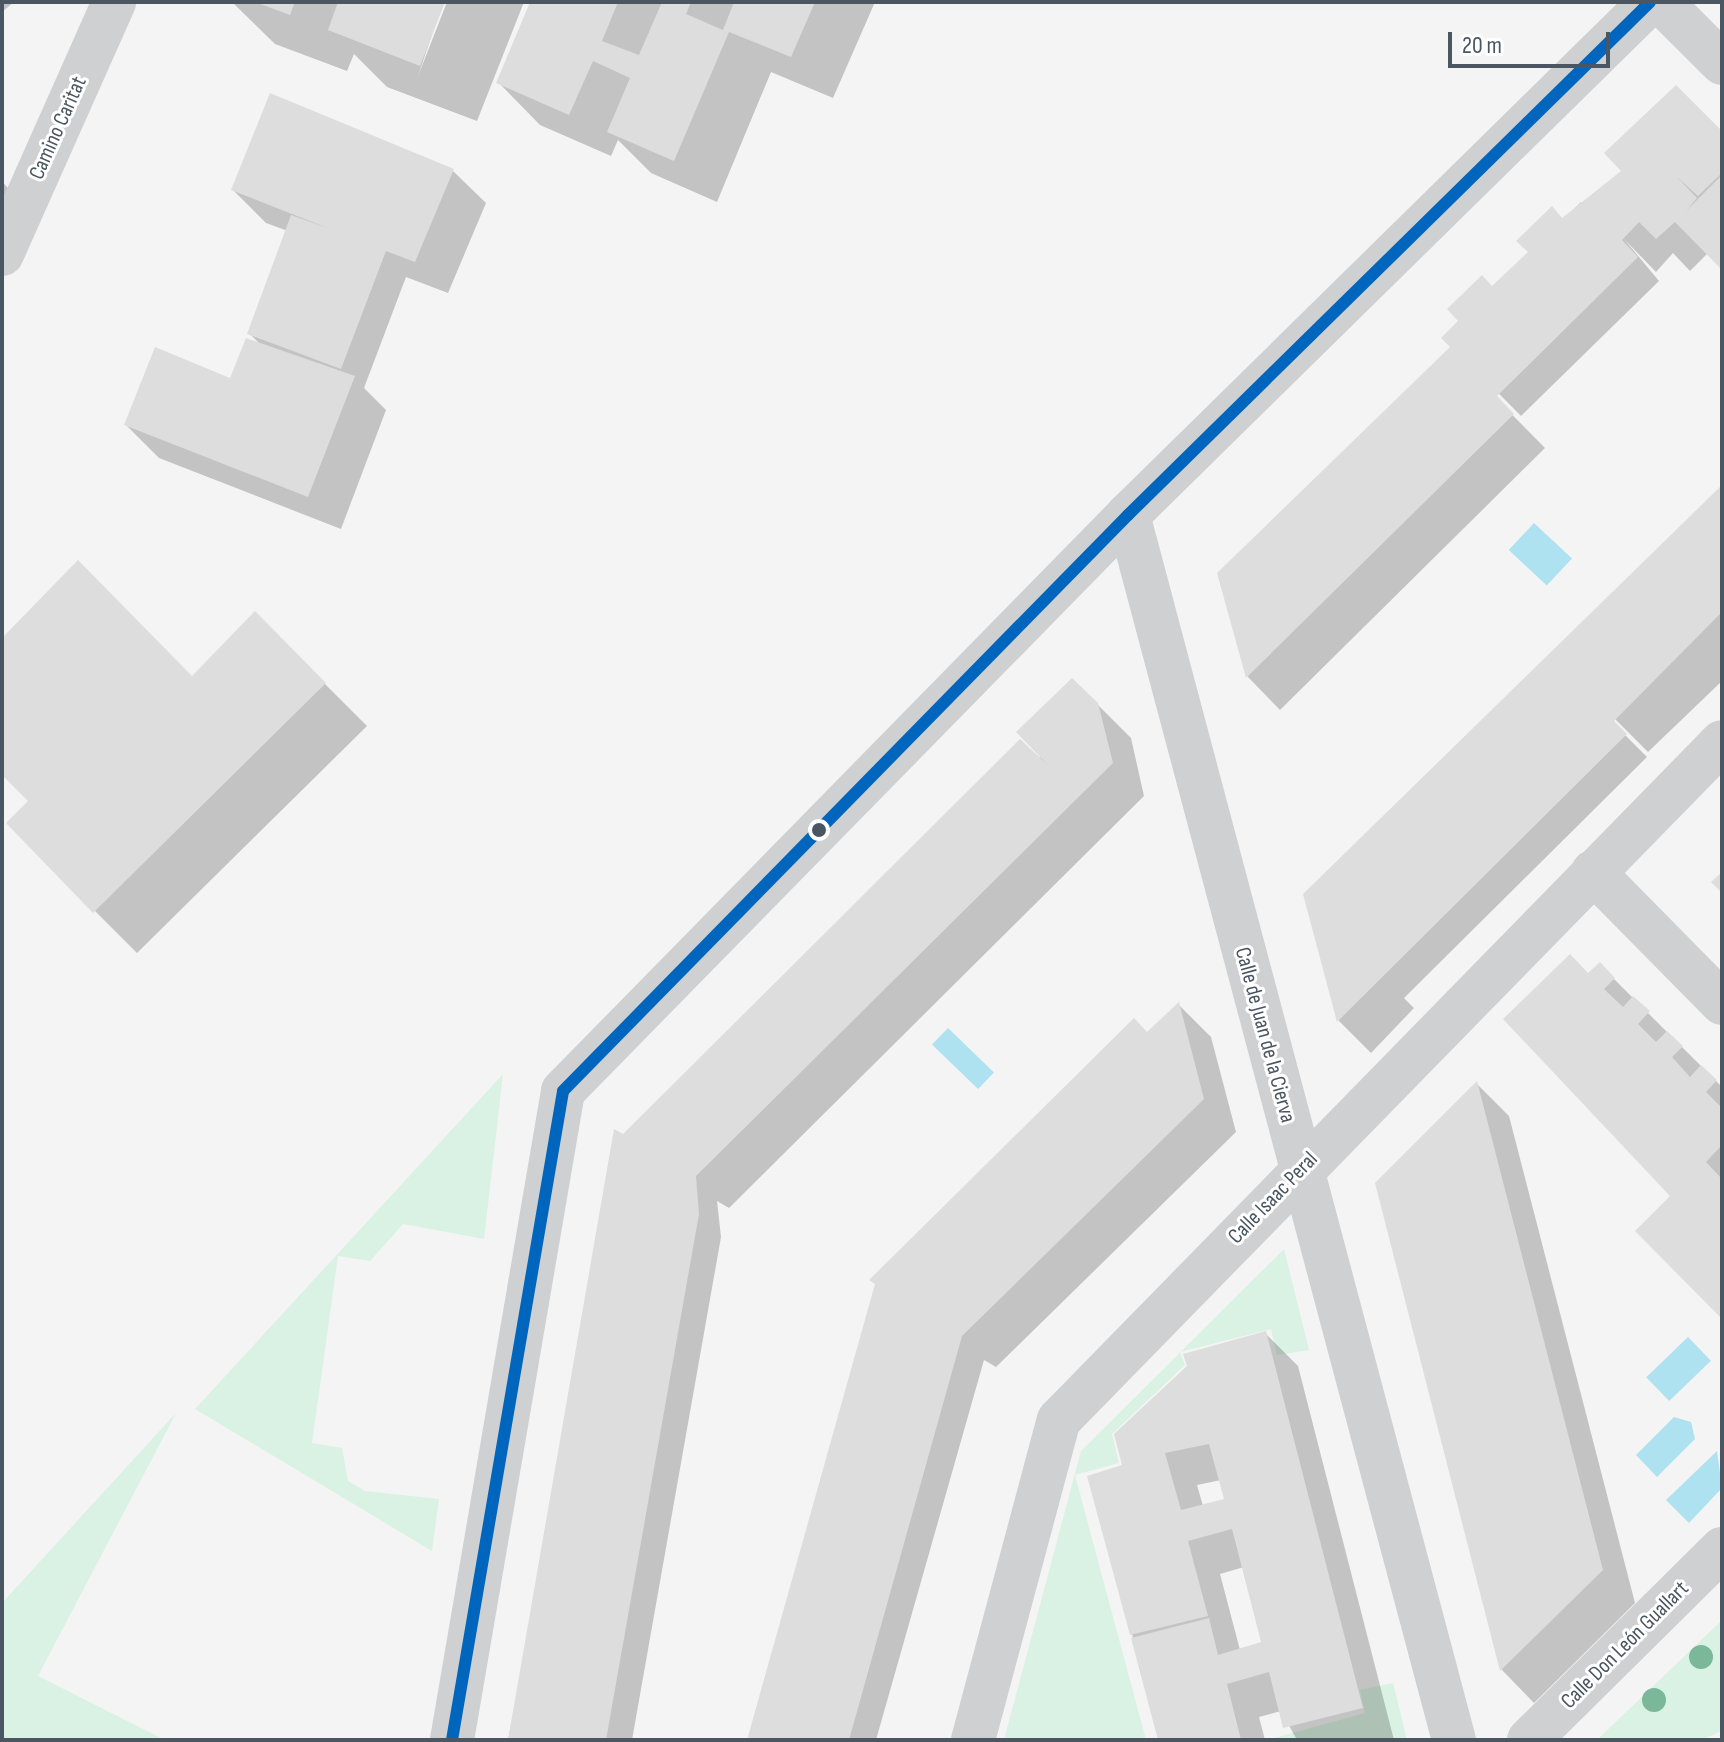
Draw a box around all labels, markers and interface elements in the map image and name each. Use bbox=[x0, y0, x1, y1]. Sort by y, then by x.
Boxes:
scale bar bbox=[1452, 16, 1614, 66]
text: 20 m bbox=[1462, 31, 1502, 60]
street label: Camino Caritat bbox=[24, 72, 92, 184]
unlabelled marker bbox=[811, 822, 827, 838]
street label: Calle de Juan de la Cierva bbox=[1229, 945, 1301, 1125]
street label: Calle Isaac Peral bbox=[1223, 1147, 1323, 1249]
street label: Calle Don León Guallart bbox=[1556, 1576, 1694, 1714]

